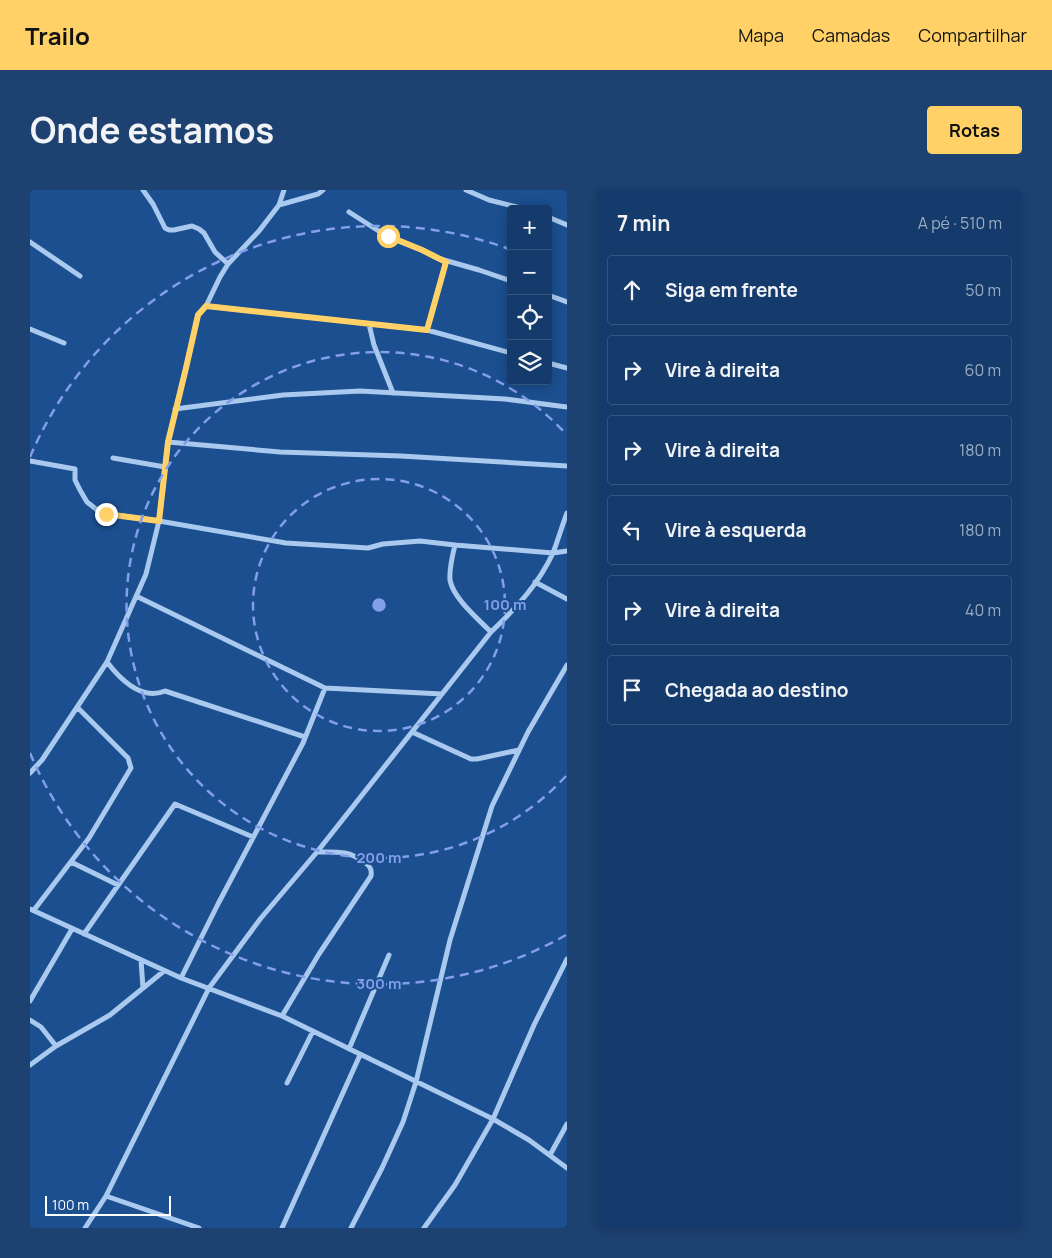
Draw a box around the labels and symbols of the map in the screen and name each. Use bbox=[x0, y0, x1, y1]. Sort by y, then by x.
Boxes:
route start bbox=[377, 225, 400, 248]
route end bbox=[95, 503, 118, 526]
text: 100 m bbox=[484, 594, 526, 615]
centre of rings bbox=[370, 596, 388, 614]
text: 200 m bbox=[356, 847, 402, 868]
text: 300 m bbox=[357, 973, 401, 994]
scale bar bbox=[45, 1193, 171, 1216]

